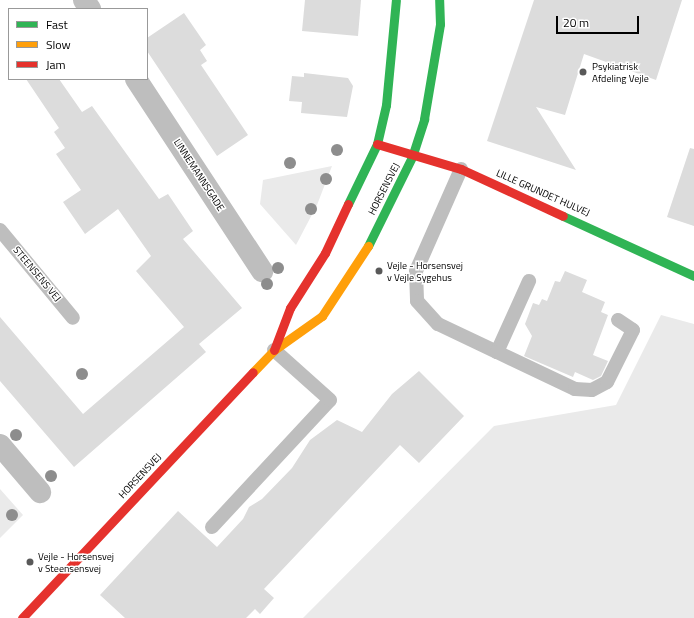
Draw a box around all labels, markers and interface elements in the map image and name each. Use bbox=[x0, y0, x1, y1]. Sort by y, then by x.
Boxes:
legend bbox=[8, 8, 148, 80]
scale bar bbox=[558, 8, 641, 34]
text: 20 m bbox=[563, 13, 589, 32]
text: Fast bbox=[46, 15, 68, 34]
text: Slow bbox=[46, 35, 71, 54]
text: Jam bbox=[46, 55, 66, 74]
place label: Psykiatrisk Afdeling Vejle bbox=[592, 60, 649, 84]
marker: Psykiatrisk Afdeling Vejle bbox=[577, 66, 589, 78]
street label: LINNEMANNSGADE bbox=[171, 137, 227, 213]
street label: HORSENSVEJ bbox=[366, 161, 402, 217]
street label: LILLE GRUNDET HULVEJ bbox=[494, 167, 592, 219]
street label: STEENSENS VEJ bbox=[11, 244, 63, 304]
place label: Vejle - Horsensvej v Vejle Sygehus bbox=[387, 259, 463, 282]
marker: Vejle - Horsensvej v Vejle Sygehus bbox=[374, 266, 384, 276]
street label: HORSENSVEJ bbox=[116, 451, 164, 501]
place label: Vejle - Horsensvej v Steensensvej bbox=[38, 550, 114, 574]
marker: Vejle - Horsensvej v Steensensvej bbox=[25, 557, 35, 567]

